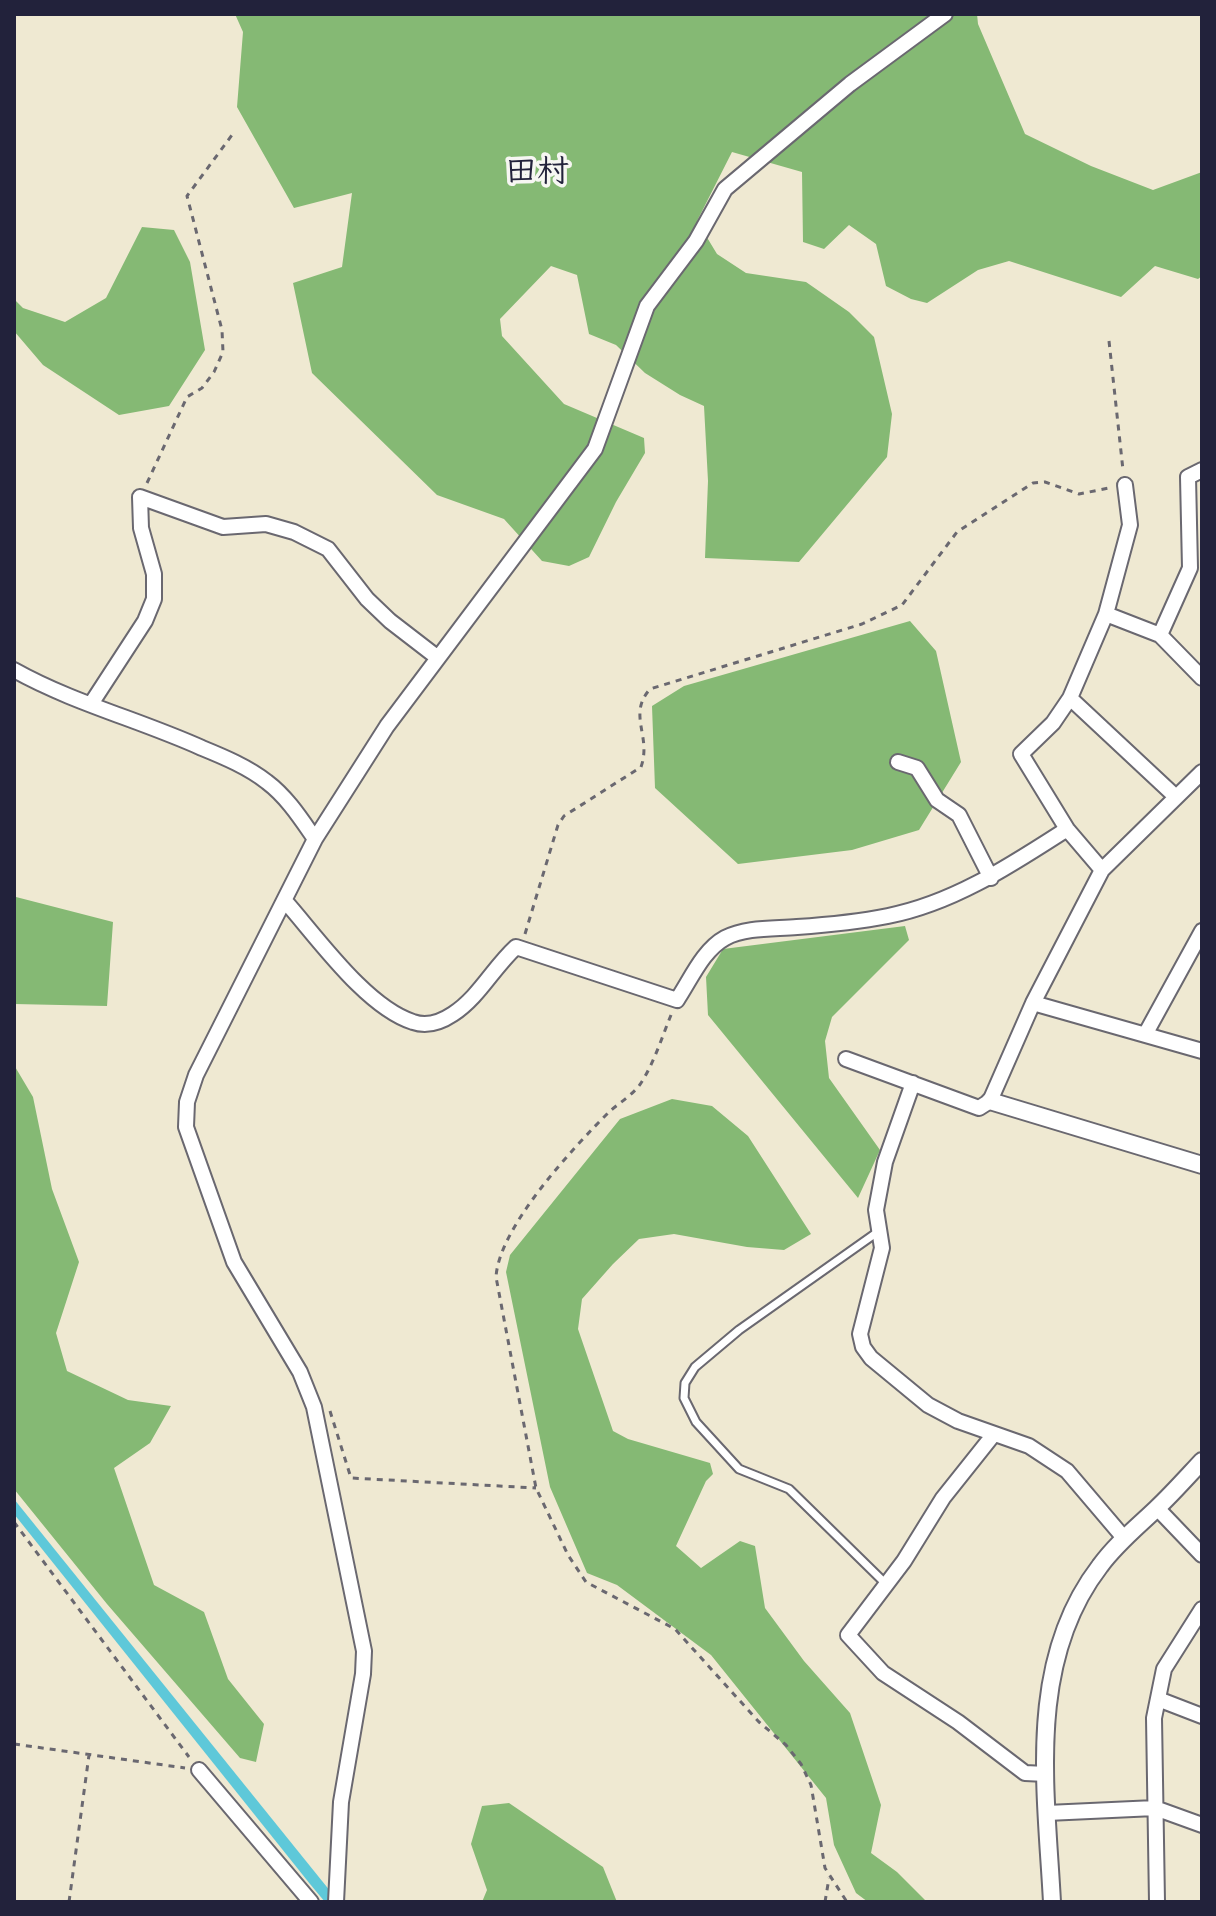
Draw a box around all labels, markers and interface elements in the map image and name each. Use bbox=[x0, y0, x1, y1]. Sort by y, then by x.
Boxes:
district label: 田村 bbox=[505, 154, 569, 192]

